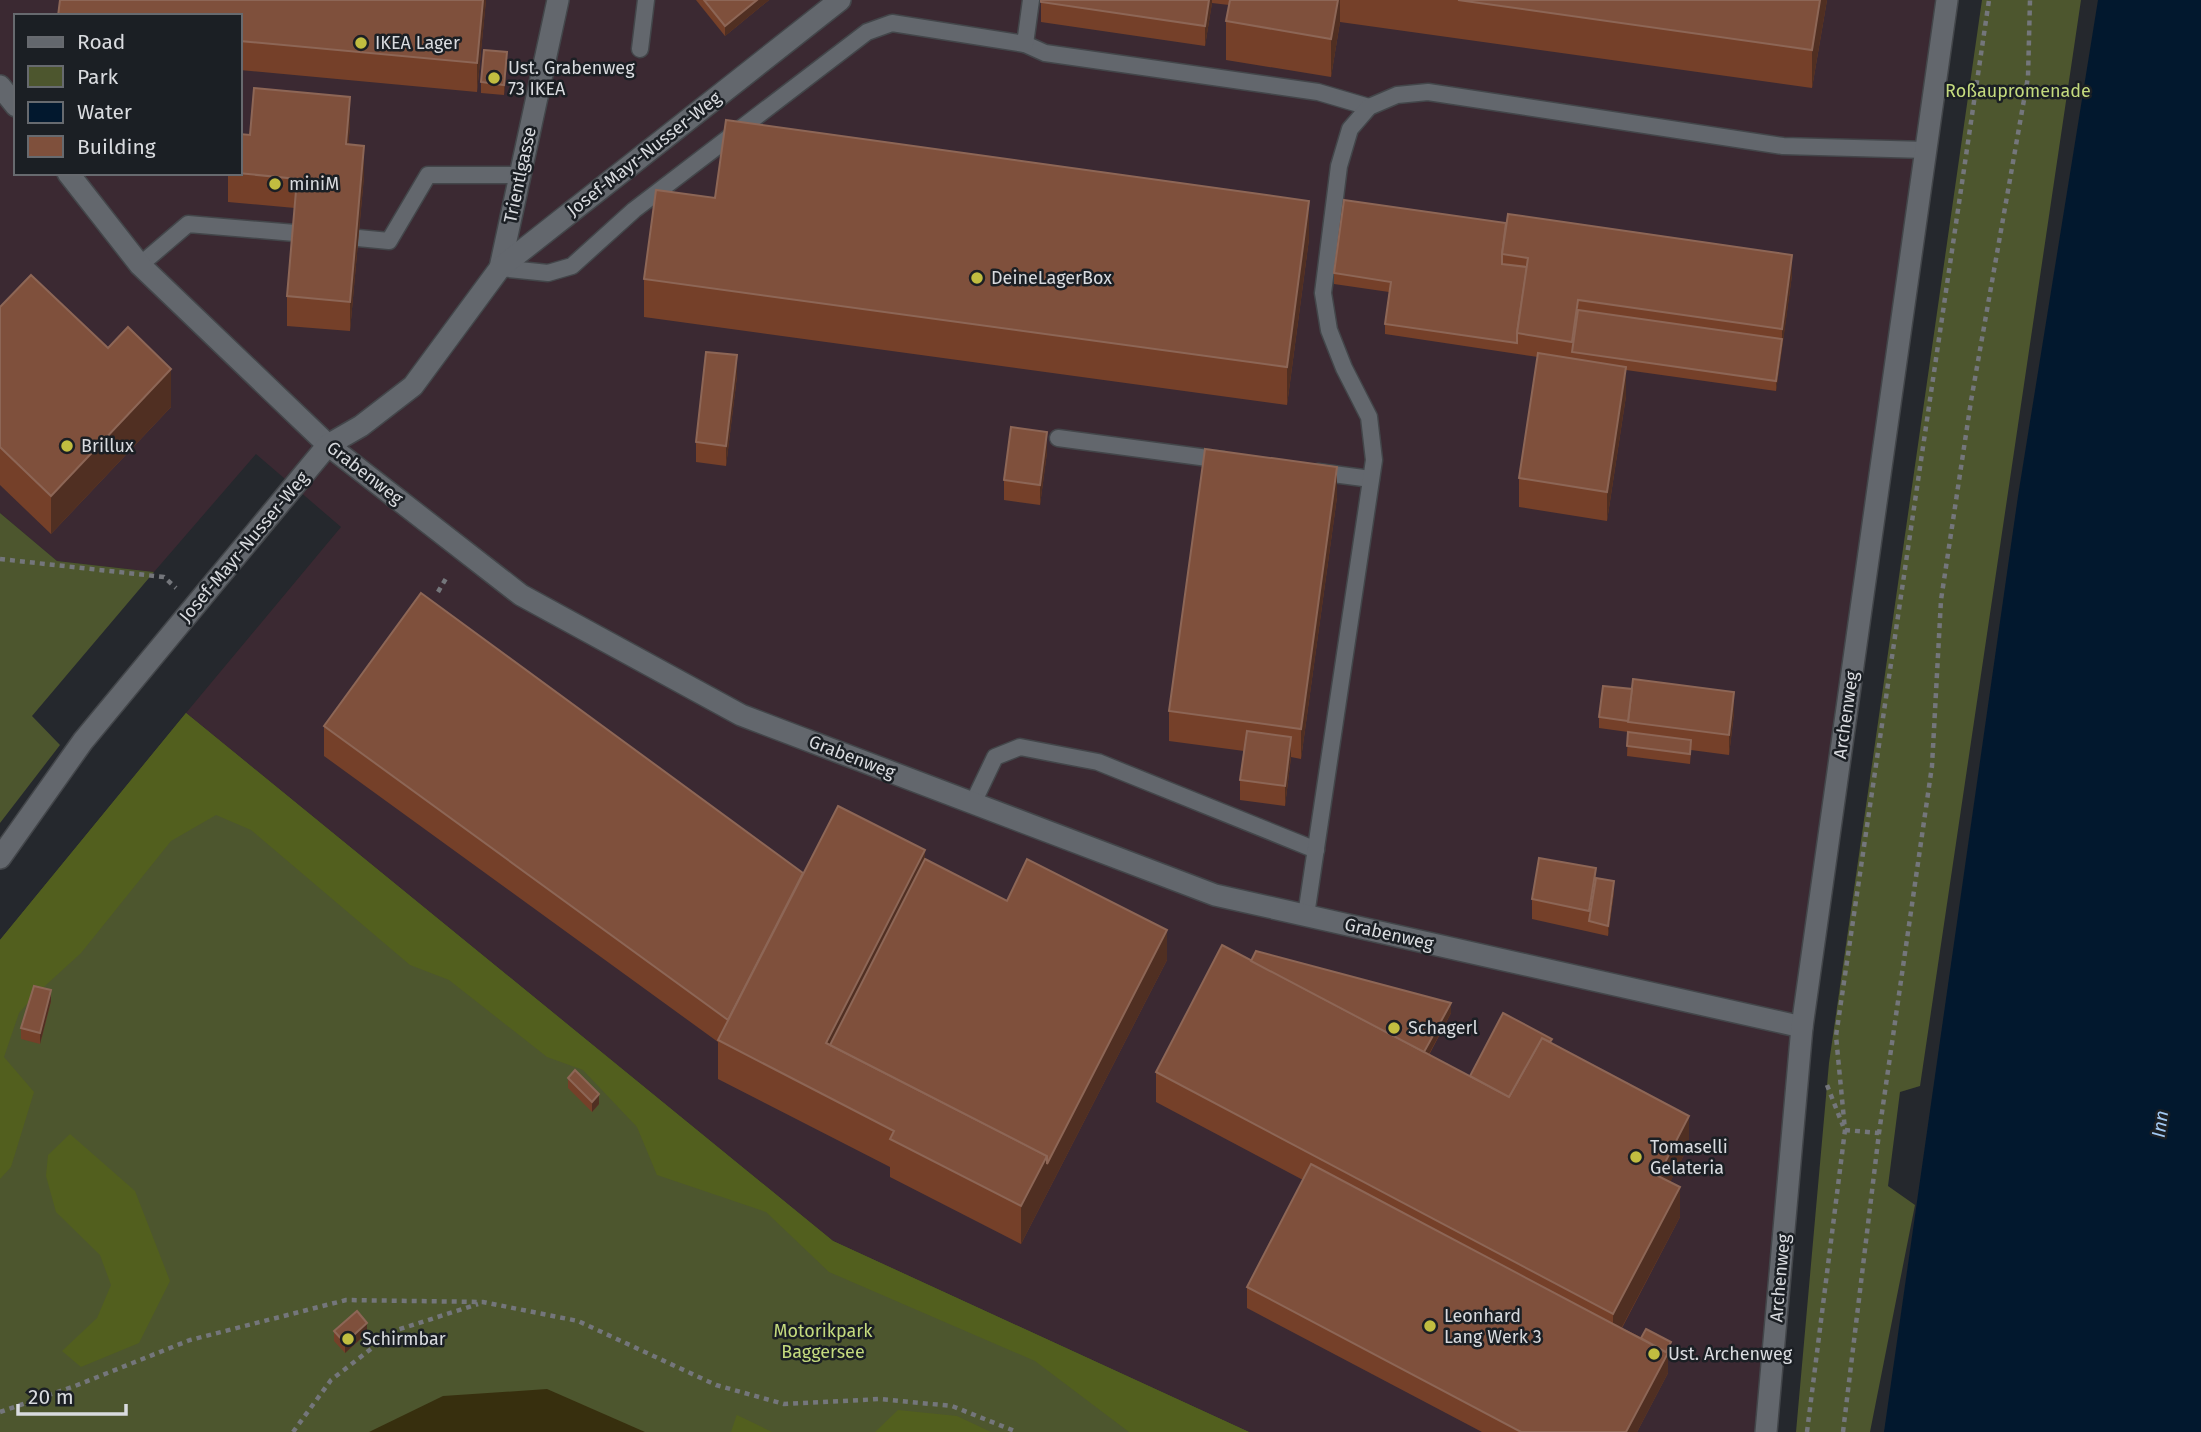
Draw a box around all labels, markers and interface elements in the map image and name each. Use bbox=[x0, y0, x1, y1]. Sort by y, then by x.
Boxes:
legend bbox=[14, 14, 242, 175]
text: Road bbox=[77, 29, 125, 55]
place label: IKEA Lager bbox=[375, 32, 460, 54]
marker: IKEA Lager bbox=[353, 35, 369, 51]
place label: Ust. Grabenweg 73 IKEA bbox=[508, 57, 635, 100]
text: Park bbox=[77, 64, 119, 90]
marker: Ust. Grabenweg 73 IKEA bbox=[486, 70, 502, 86]
park label: Roßaupromenade bbox=[1945, 80, 2091, 102]
street label: Josef-Mayr-Nusser-Weg bbox=[562, 87, 726, 221]
text: Water bbox=[77, 99, 132, 125]
street label: Trientlgasse bbox=[499, 125, 541, 225]
text: Building bbox=[77, 134, 156, 160]
place label: miniM bbox=[289, 173, 339, 195]
marker: miniM bbox=[267, 176, 283, 192]
place label: DeineLagerBox bbox=[991, 267, 1112, 289]
marker: DeineLagerBox bbox=[969, 270, 985, 286]
place label: Brillux bbox=[81, 435, 134, 457]
street label: Grabenweg bbox=[323, 436, 408, 510]
marker: Brillux bbox=[59, 438, 75, 454]
street label: Josef-Mayr-Nusser-Weg bbox=[175, 467, 314, 627]
street label: Archenweg bbox=[1829, 669, 1863, 760]
street label: Grabenweg bbox=[806, 730, 899, 784]
street label: Grabenweg bbox=[1342, 913, 1436, 955]
place label: Schagerl bbox=[1408, 1017, 1478, 1039]
marker: Schagerl bbox=[1386, 1020, 1402, 1036]
water label: Inn bbox=[2147, 1109, 2173, 1139]
place label: Tomaselli Gelateria bbox=[1650, 1136, 1728, 1179]
marker: Tomaselli Gelateria bbox=[1628, 1149, 1644, 1165]
street label: Archenweg bbox=[1765, 1232, 1795, 1323]
place label: Leonhard Lang Werk 3 bbox=[1444, 1305, 1542, 1348]
marker: Leonhard Lang Werk 3 bbox=[1422, 1318, 1438, 1334]
park label: Motorikpark Baggersee bbox=[774, 1320, 873, 1363]
place label: Schirmbar bbox=[362, 1328, 446, 1350]
marker: Schirmbar bbox=[340, 1331, 356, 1347]
place label: Ust. Archenweg bbox=[1668, 1343, 1793, 1365]
marker: Ust. Archenweg bbox=[1646, 1346, 1662, 1362]
scale bar bbox=[18, 1372, 126, 1416]
text: 20 m bbox=[28, 1384, 74, 1410]

